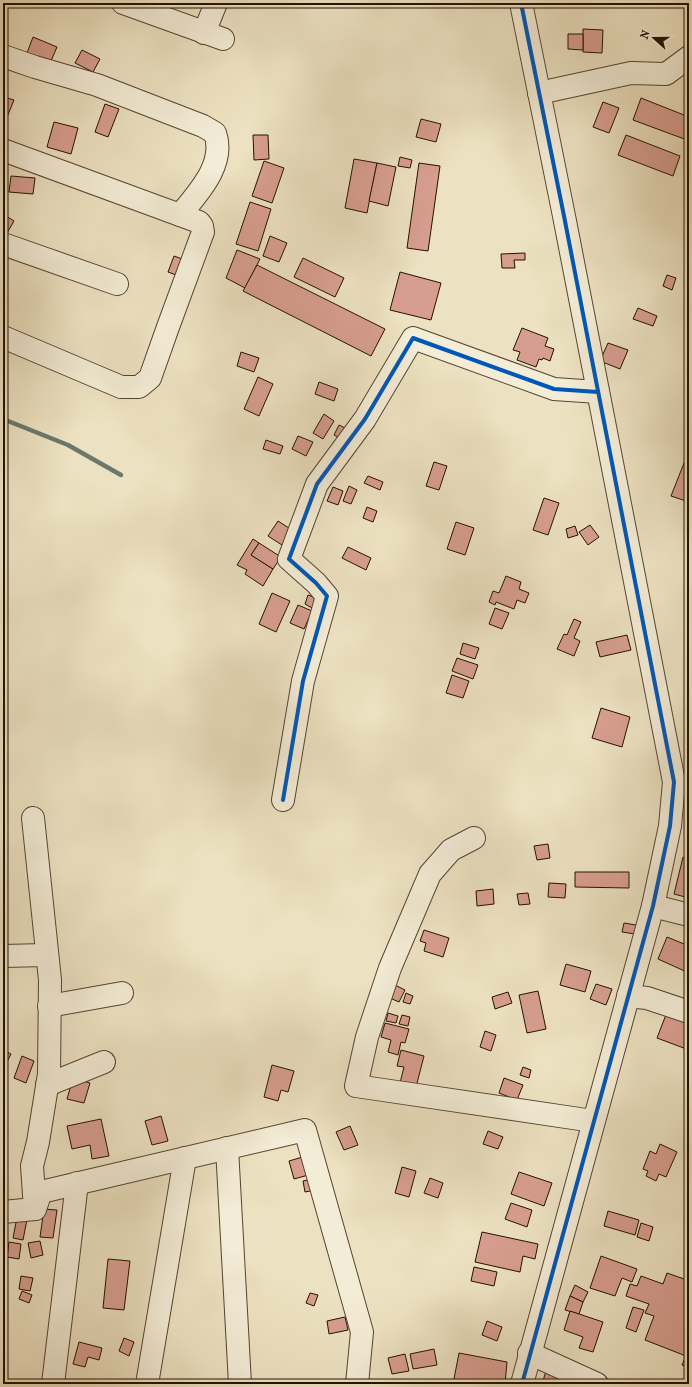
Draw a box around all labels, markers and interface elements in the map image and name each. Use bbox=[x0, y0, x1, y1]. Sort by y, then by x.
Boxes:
north arrow bbox=[634, 18, 674, 58]
text: N bbox=[638, 28, 653, 41]

